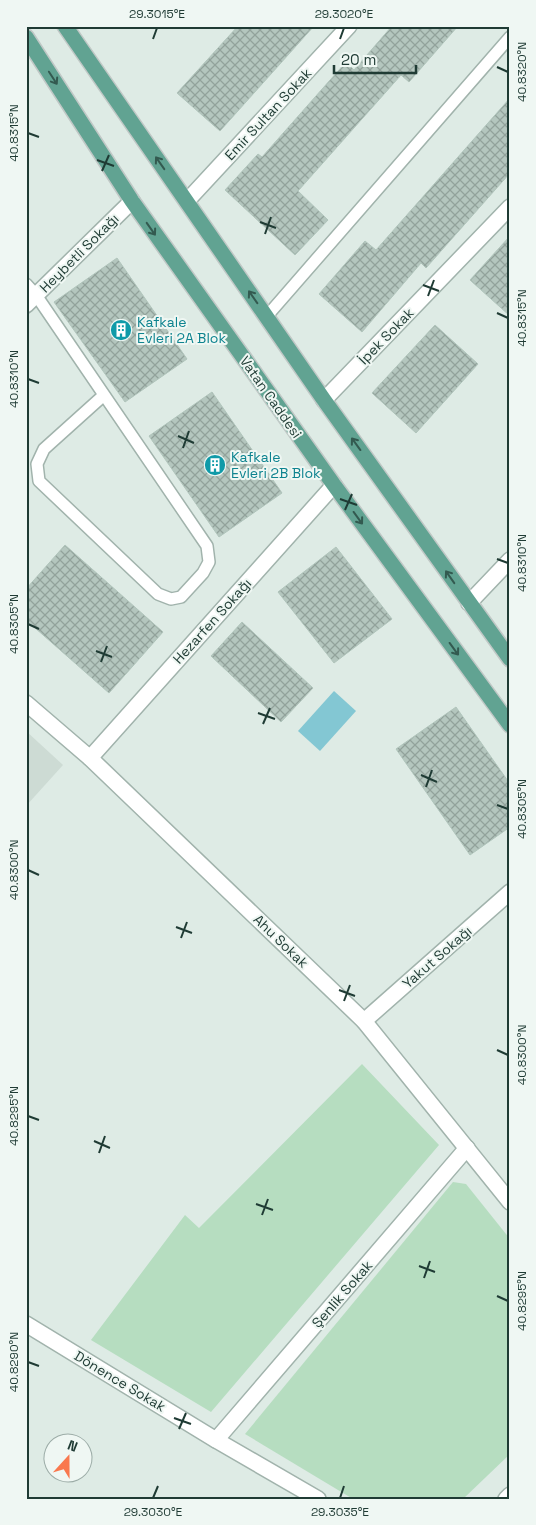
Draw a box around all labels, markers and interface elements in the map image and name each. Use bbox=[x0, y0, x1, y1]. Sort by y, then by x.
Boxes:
text: 29.3015°E bbox=[129, 6, 185, 22]
text: 29.3020°E bbox=[315, 6, 374, 22]
scale bar bbox=[334, 42, 416, 74]
text: 40.8320°N bbox=[514, 42, 530, 102]
text: 20 m bbox=[341, 50, 376, 69]
street label: Emir Sultan Sokak bbox=[221, 64, 316, 164]
one-way arrow bbox=[48, 71, 58, 85]
text: 40.8315°N bbox=[6, 104, 22, 162]
one-way arrow bbox=[155, 156, 165, 170]
street label: Heybetli Sokağı bbox=[36, 210, 122, 296]
one-way arrow bbox=[146, 222, 157, 235]
text: 40.8315°N bbox=[514, 289, 530, 347]
one-way arrow bbox=[248, 290, 258, 304]
street label: İpek Sokak bbox=[355, 304, 418, 368]
place label: Kafkale Evleri 2A Blok bbox=[137, 313, 226, 347]
building icon: Kafkale Evleri 2A Blok bbox=[109, 318, 133, 342]
text: 40.8310°N bbox=[6, 350, 22, 408]
street label: Vatan Caddesi bbox=[236, 352, 306, 442]
one-way arrow bbox=[351, 437, 361, 451]
place label: Kafkale Evleri 2B Blok bbox=[231, 448, 321, 482]
building icon: Kafkale Evleri 2B Blok bbox=[203, 453, 227, 477]
one-way arrow bbox=[353, 511, 363, 525]
text: 40.8310°N bbox=[514, 534, 530, 592]
one-way arrow bbox=[445, 570, 455, 584]
street label: Hezarfen Sokağı bbox=[169, 574, 255, 668]
text: 40.8305°N bbox=[6, 594, 22, 654]
one-way arrow bbox=[449, 642, 459, 656]
text: 40.8305°N bbox=[514, 779, 530, 839]
text: 40.8300°N bbox=[6, 840, 22, 900]
street label: Ahu Sokak bbox=[250, 910, 313, 972]
street label: Yakut Sokağı bbox=[398, 922, 476, 992]
text: 40.8300°N bbox=[514, 1025, 530, 1085]
text: 40.8295°N bbox=[6, 1086, 22, 1146]
street label: Şenlik Sokak bbox=[308, 1256, 377, 1331]
text: 40.8295°N bbox=[514, 1271, 530, 1331]
text: 40.8290°N bbox=[6, 1332, 22, 1392]
street label: Dönence Sokak bbox=[71, 1347, 170, 1416]
north arrow bbox=[42, 1432, 92, 1482]
text: N bbox=[65, 1436, 80, 1456]
text: 29.3030°E bbox=[124, 1504, 183, 1520]
text: 29.3035°E bbox=[311, 1504, 369, 1520]

